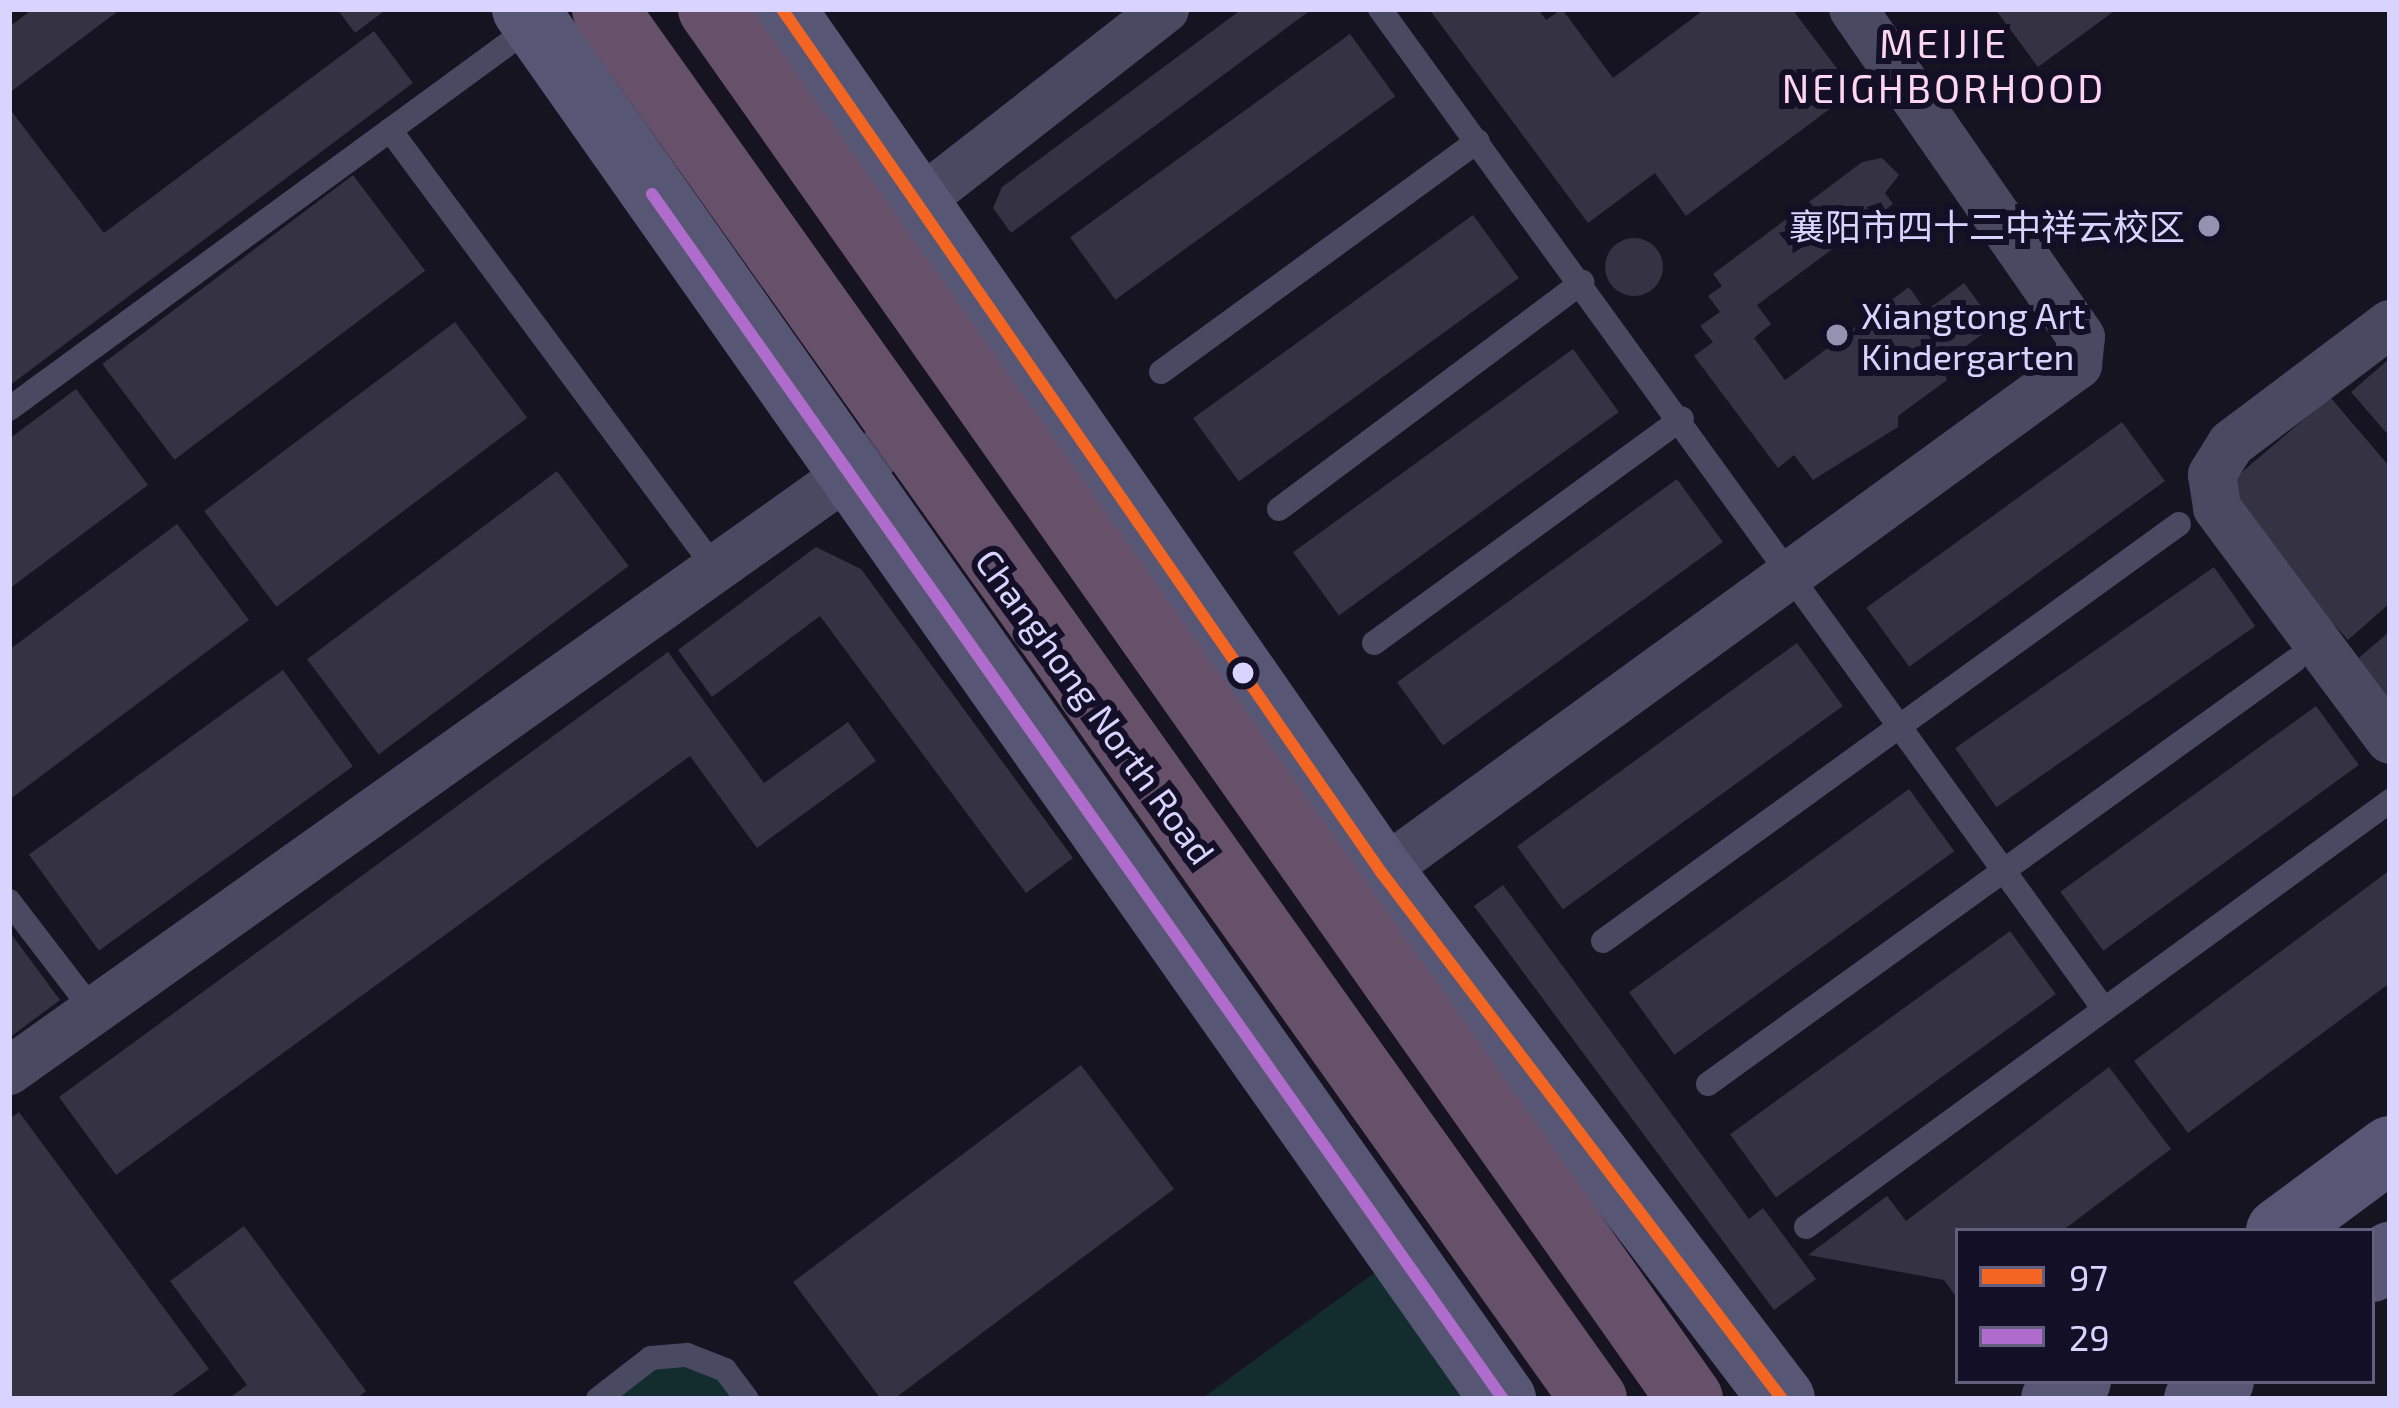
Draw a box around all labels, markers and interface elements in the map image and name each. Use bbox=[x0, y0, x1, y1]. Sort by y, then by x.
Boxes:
district label: MEIJIE NEIGHBORHOOD bbox=[1782, 21, 2106, 112]
place label: 襄阳市四十二中祥云校区 bbox=[1789, 204, 2185, 248]
marker: 襄阳市四十二中祥云校区 bbox=[2196, 213, 2222, 239]
place label: Xiangtong Art Kindergarten bbox=[1861, 292, 2086, 377]
marker: Xiangtong Art Kindergarten bbox=[1824, 322, 1850, 348]
street label: Changhong North Road bbox=[967, 540, 1225, 872]
unlabelled marker bbox=[1232, 662, 1254, 684]
legend bbox=[1955, 1228, 2375, 1384]
text: 97 bbox=[2069, 1255, 2108, 1298]
text: 29 bbox=[2069, 1315, 2110, 1358]

